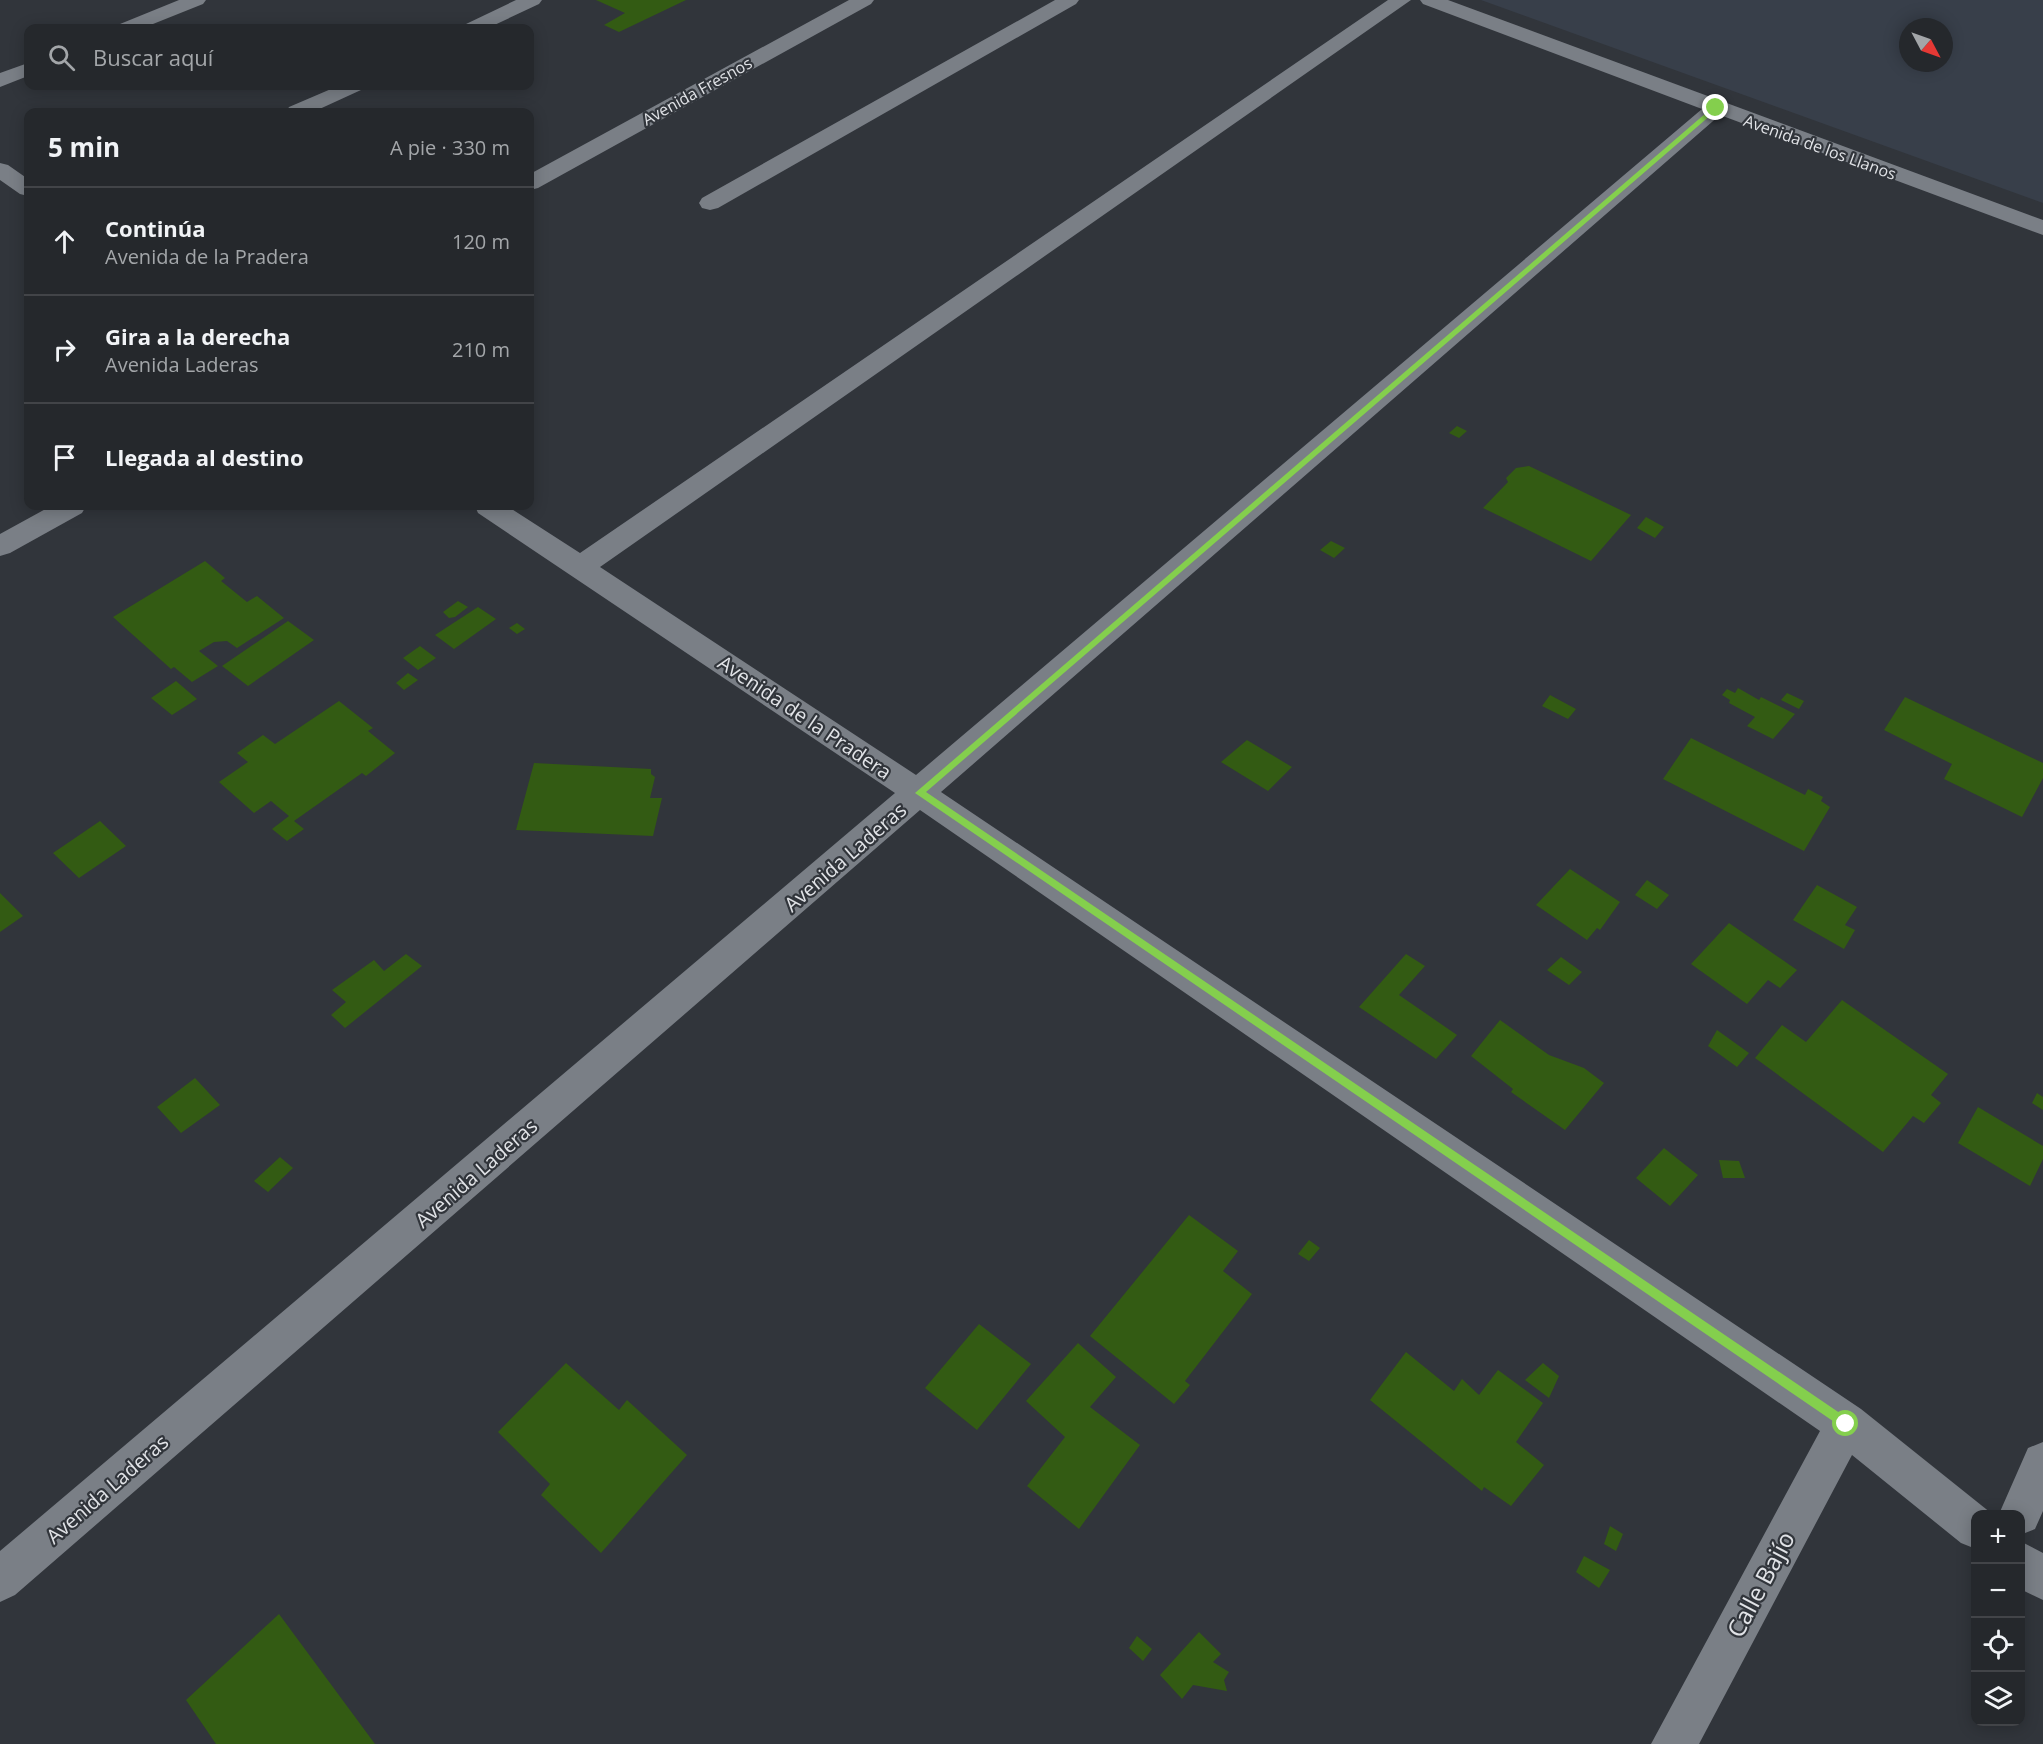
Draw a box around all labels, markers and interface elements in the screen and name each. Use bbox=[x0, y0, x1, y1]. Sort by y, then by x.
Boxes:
north arrow bbox=[1899, 18, 1953, 72]
search box bbox=[24, 24, 534, 90]
icon: search bbox=[45, 41, 78, 74]
text: Buscar aquí bbox=[93, 42, 213, 72]
street label: Avenida Fresnos bbox=[638, 52, 756, 130]
route end bbox=[1702, 94, 1728, 120]
street label: Avenida de los Llanos bbox=[1741, 109, 1899, 185]
text: 5 min bbox=[48, 129, 120, 165]
text: A pie · 330 m bbox=[390, 134, 510, 161]
text: Continúa bbox=[105, 213, 206, 243]
icon: ahead bbox=[48, 225, 81, 258]
text: 120 m bbox=[452, 228, 510, 255]
text: Avenida de la Pradera bbox=[105, 243, 309, 270]
text: Gira a la derecha bbox=[105, 321, 290, 351]
icon: right bbox=[48, 333, 81, 366]
text: 210 m bbox=[452, 336, 510, 363]
text: Avenida Laderas bbox=[105, 351, 259, 378]
icon: arrive bbox=[48, 441, 81, 474]
text: Llegada al destino bbox=[105, 442, 304, 472]
street label: Avenida de la Pradera bbox=[713, 649, 897, 785]
street label: Avenida Laderas bbox=[778, 796, 912, 918]
street label: Avenida Laderas bbox=[409, 1112, 543, 1234]
route start bbox=[1832, 1410, 1858, 1436]
street label: Avenida Laderas bbox=[40, 1428, 174, 1550]
map controls bbox=[1971, 1510, 2025, 1726]
button: + bbox=[1971, 1510, 2025, 1564]
street label: Calle Bajío bbox=[1718, 1525, 1802, 1643]
button: − bbox=[1971, 1564, 2025, 1618]
button: locate bbox=[1971, 1618, 2025, 1672]
button: layers bbox=[1971, 1672, 2025, 1726]

